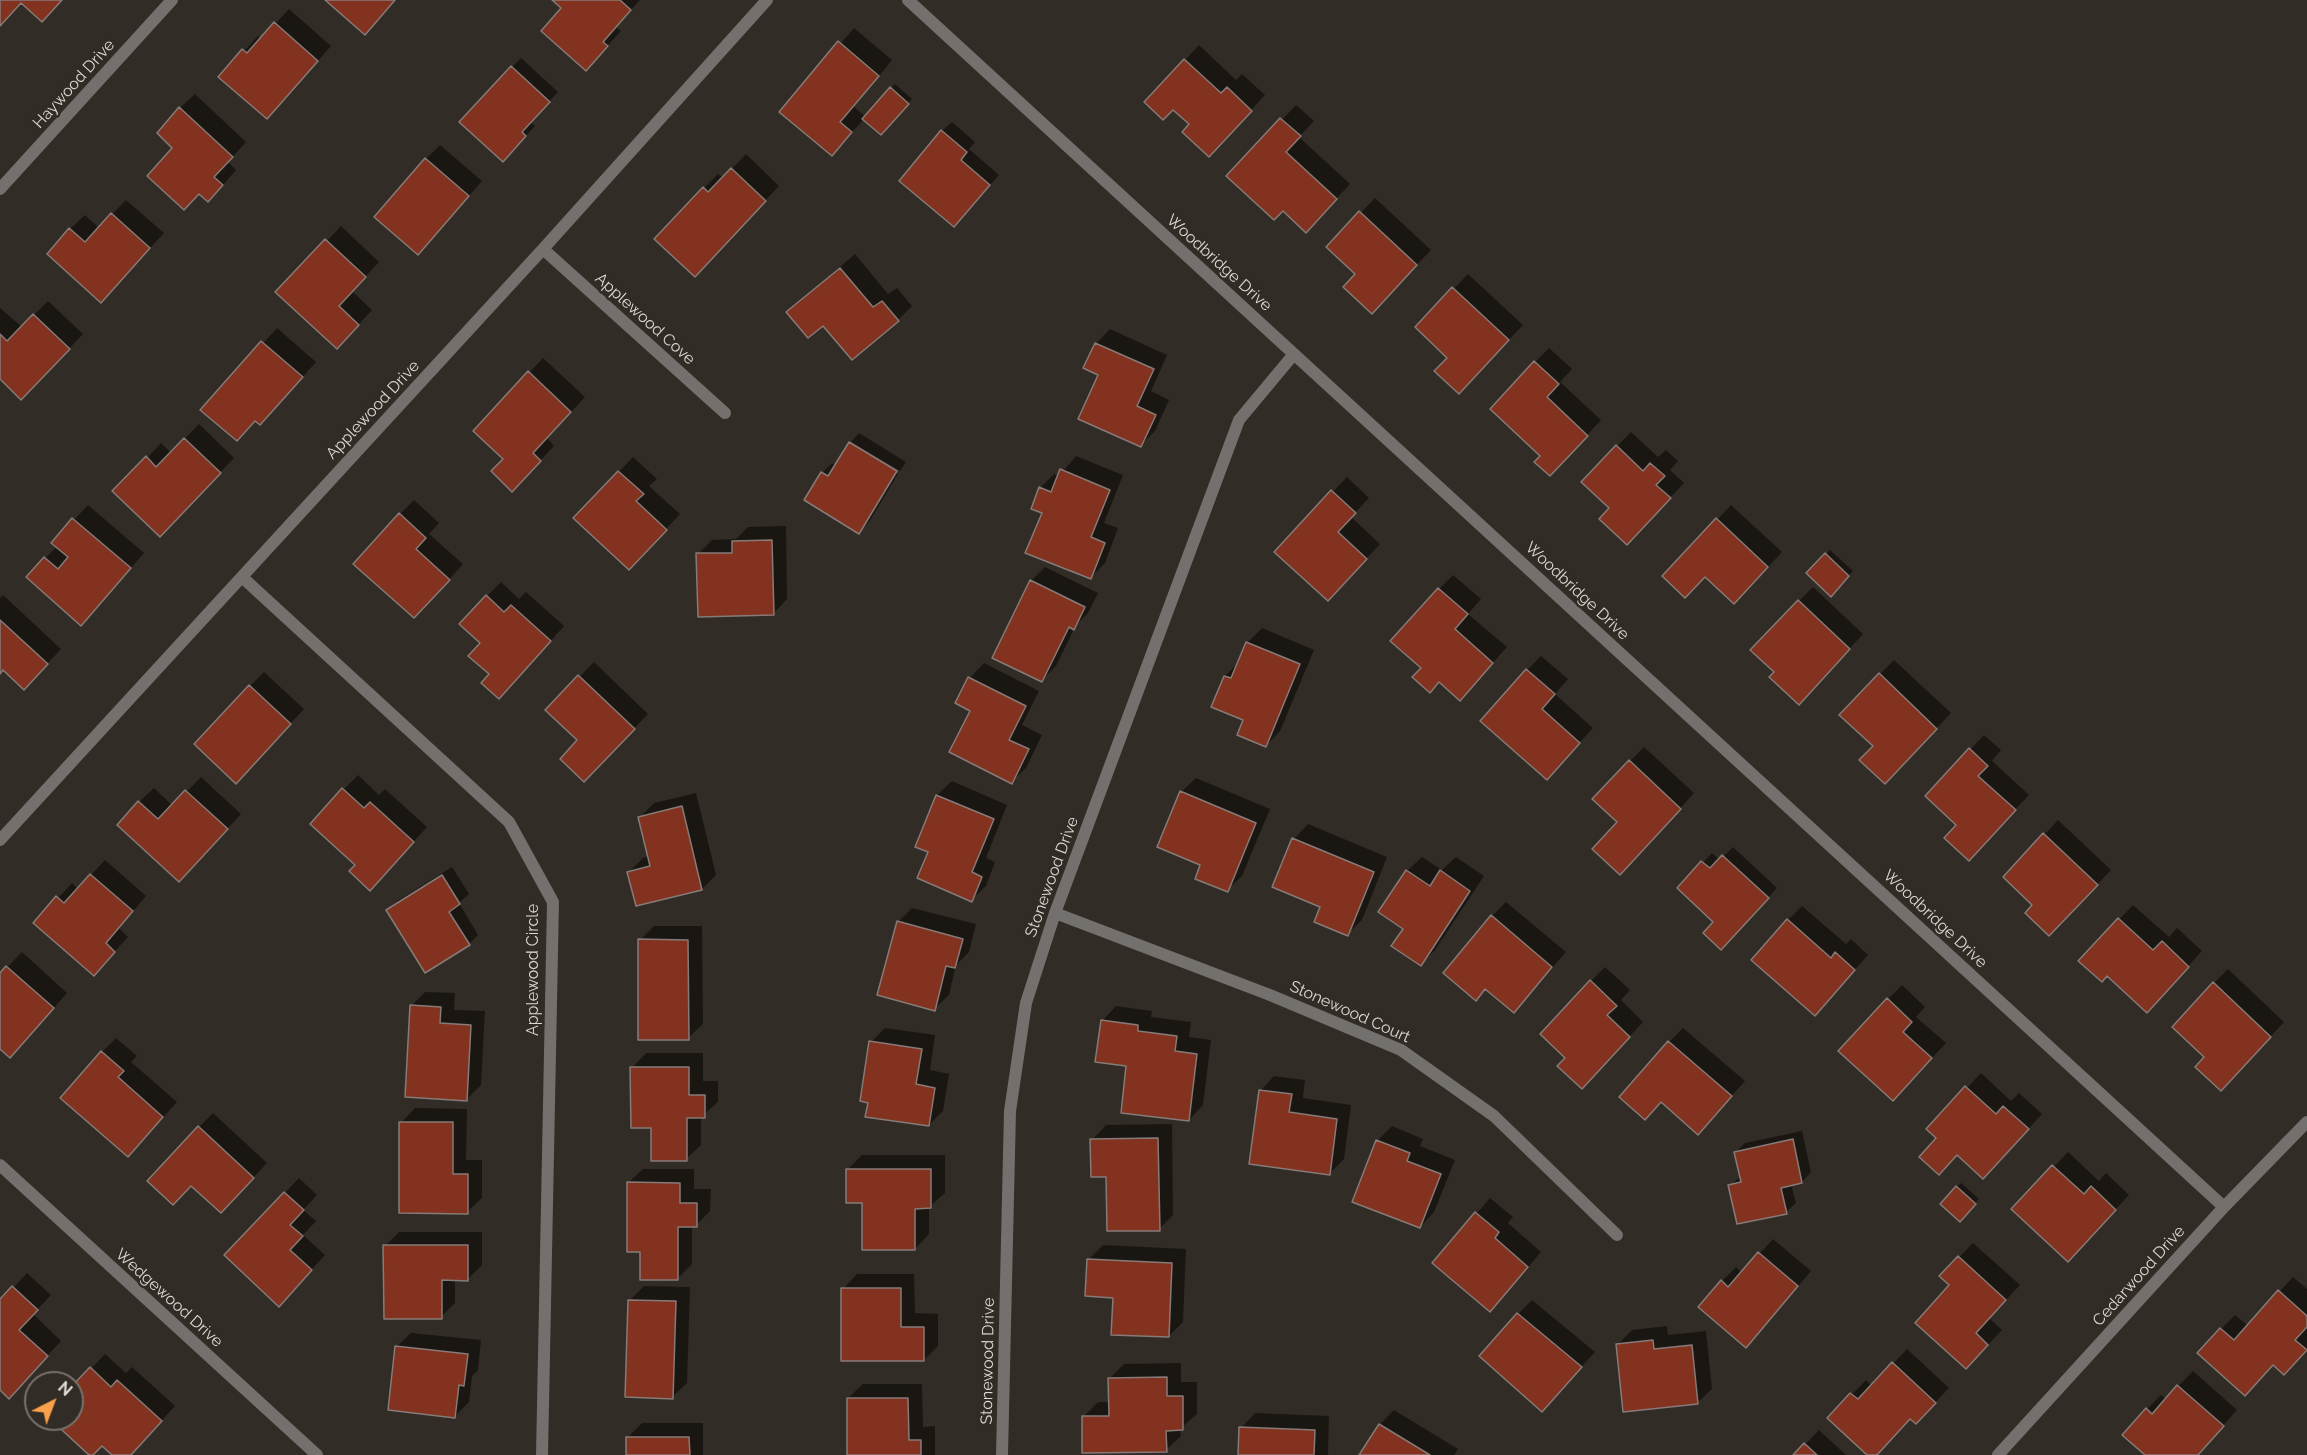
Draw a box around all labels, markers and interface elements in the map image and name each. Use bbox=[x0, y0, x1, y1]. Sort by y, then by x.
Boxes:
street label: Haywood Drive bbox=[29, 36, 119, 132]
street label: Woodbridge Drive bbox=[1162, 211, 1276, 315]
street label: Applewood Cove bbox=[591, 269, 699, 369]
street label: Applewood Drive bbox=[322, 357, 424, 463]
street label: Woodbridge Drive bbox=[1521, 538, 1633, 644]
street label: Stonewood Drive bbox=[1021, 814, 1083, 940]
street label: Woodbridge Drive bbox=[1879, 866, 1991, 972]
street label: Applewood Circle bbox=[523, 904, 543, 1036]
street label: Stonewood Court bbox=[1287, 977, 1413, 1047]
street label: Cedarwood Drive bbox=[2089, 1222, 2189, 1330]
street label: Wedgewood Drive bbox=[111, 1245, 227, 1351]
street label: Stonewood Drive bbox=[977, 1297, 999, 1425]
north arrow bbox=[24, 1371, 84, 1431]
text: N bbox=[54, 1378, 76, 1400]

